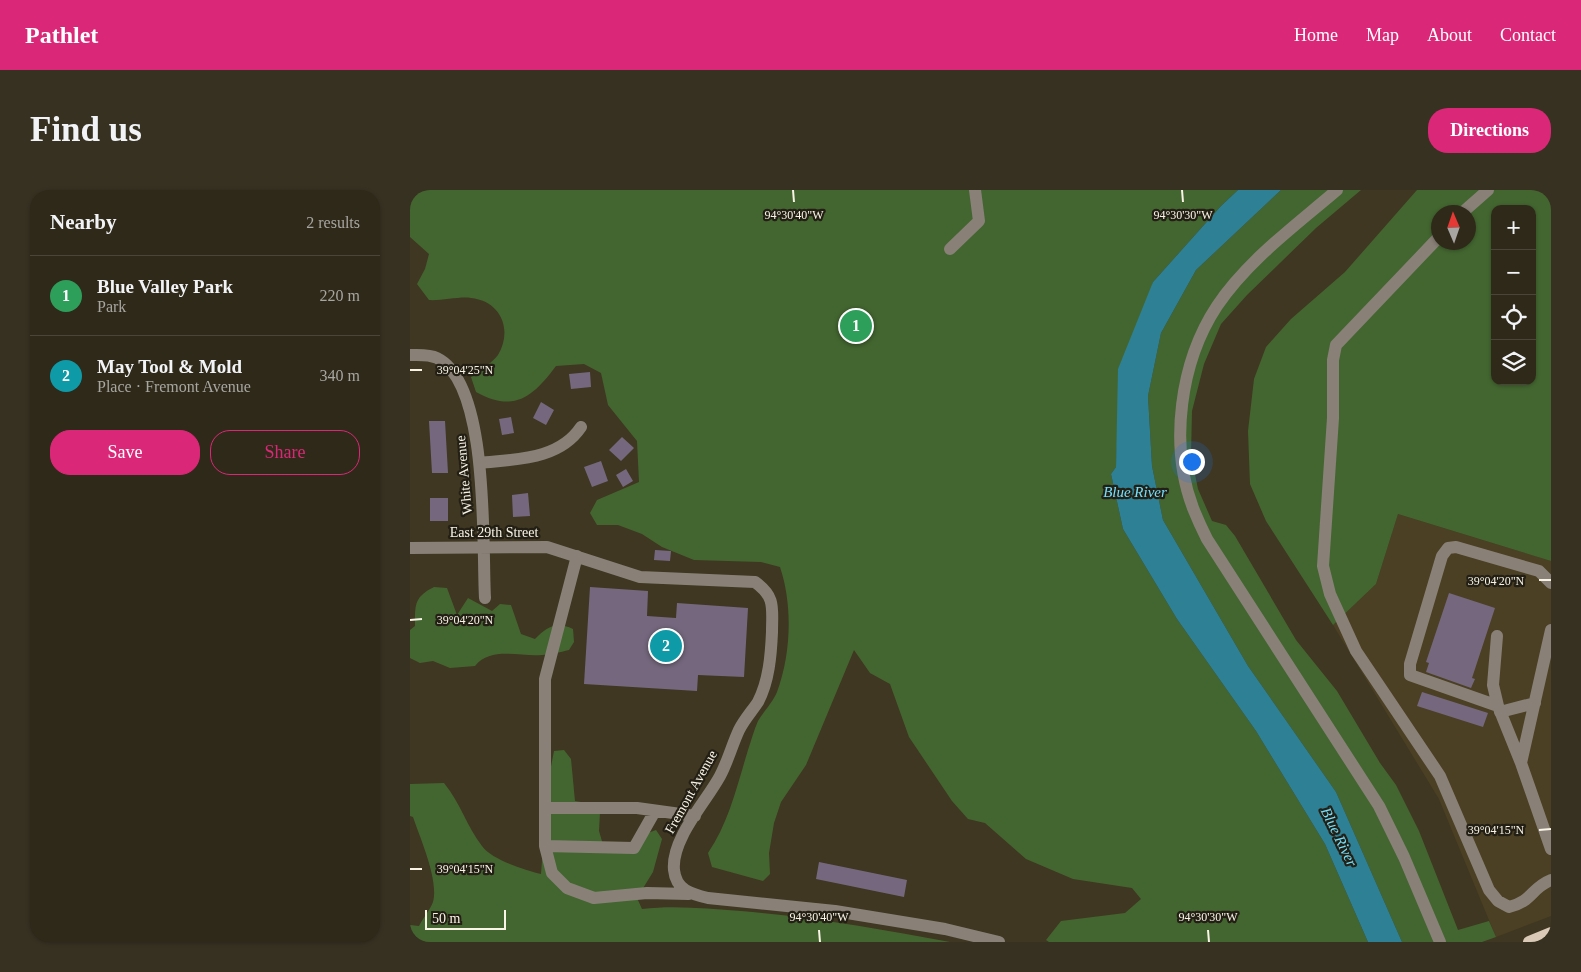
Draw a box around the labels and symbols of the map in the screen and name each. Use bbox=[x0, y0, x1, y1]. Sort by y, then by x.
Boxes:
north arrow bbox=[1431, 205, 1476, 250]
text: 94°30'40"W bbox=[764, 208, 824, 222]
text: 94°30'30"W bbox=[1153, 208, 1213, 222]
pin: 1 bbox=[840, 307, 872, 345]
text: 39°04'25"N bbox=[437, 363, 494, 377]
street label: White Avenue bbox=[453, 435, 475, 515]
your location bbox=[1179, 449, 1205, 475]
water label: Blue River bbox=[1103, 484, 1167, 500]
street label: East 29th Street bbox=[450, 525, 538, 540]
text: 39°04'20"N bbox=[1468, 574, 1525, 588]
text: 39°04'20"N bbox=[437, 613, 494, 627]
pin: 2 bbox=[650, 627, 682, 665]
street label: Fremont Avenue bbox=[662, 748, 720, 836]
water label: Blue River bbox=[1318, 805, 1360, 869]
text: 39°04'15"N bbox=[1468, 823, 1525, 837]
text: 39°04'15"N bbox=[437, 862, 494, 876]
scale bar bbox=[425, 907, 506, 930]
text: 94°30'40"W bbox=[789, 910, 849, 924]
text: 94°30'30"W bbox=[1178, 910, 1238, 924]

